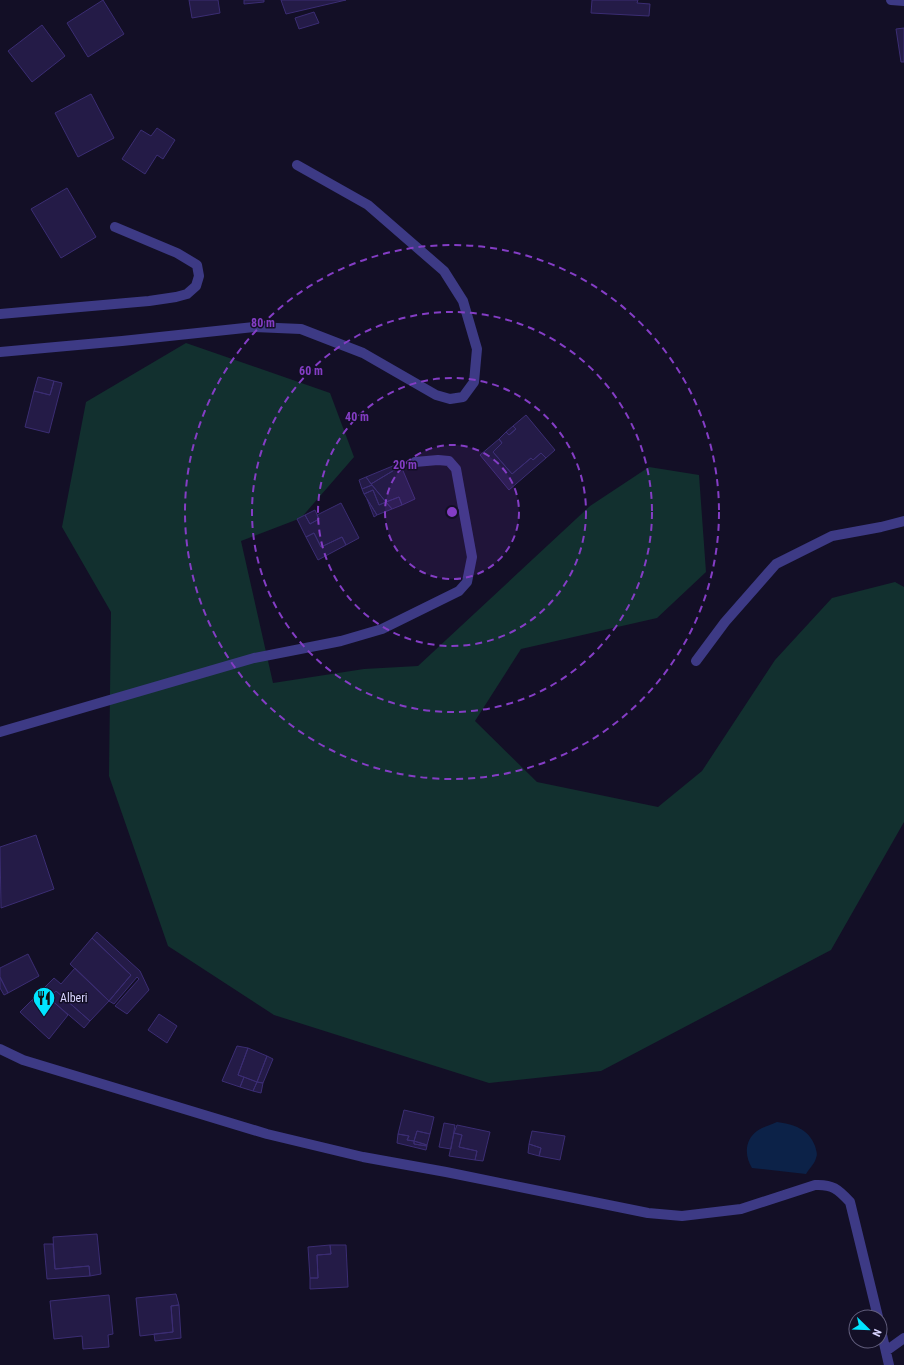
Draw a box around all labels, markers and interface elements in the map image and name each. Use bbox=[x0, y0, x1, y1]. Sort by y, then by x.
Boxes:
text: 80 m bbox=[251, 316, 275, 330]
text: 60 m bbox=[299, 364, 323, 378]
text: 40 m bbox=[345, 410, 369, 424]
text: 20 m bbox=[393, 458, 417, 472]
centre of rings bbox=[445, 505, 459, 519]
restaurant icon: Alberi bbox=[31, 985, 57, 1018]
place label: Alberi bbox=[60, 991, 88, 1005]
north arrow bbox=[848, 1309, 888, 1349]
text: N bbox=[869, 1327, 884, 1339]

